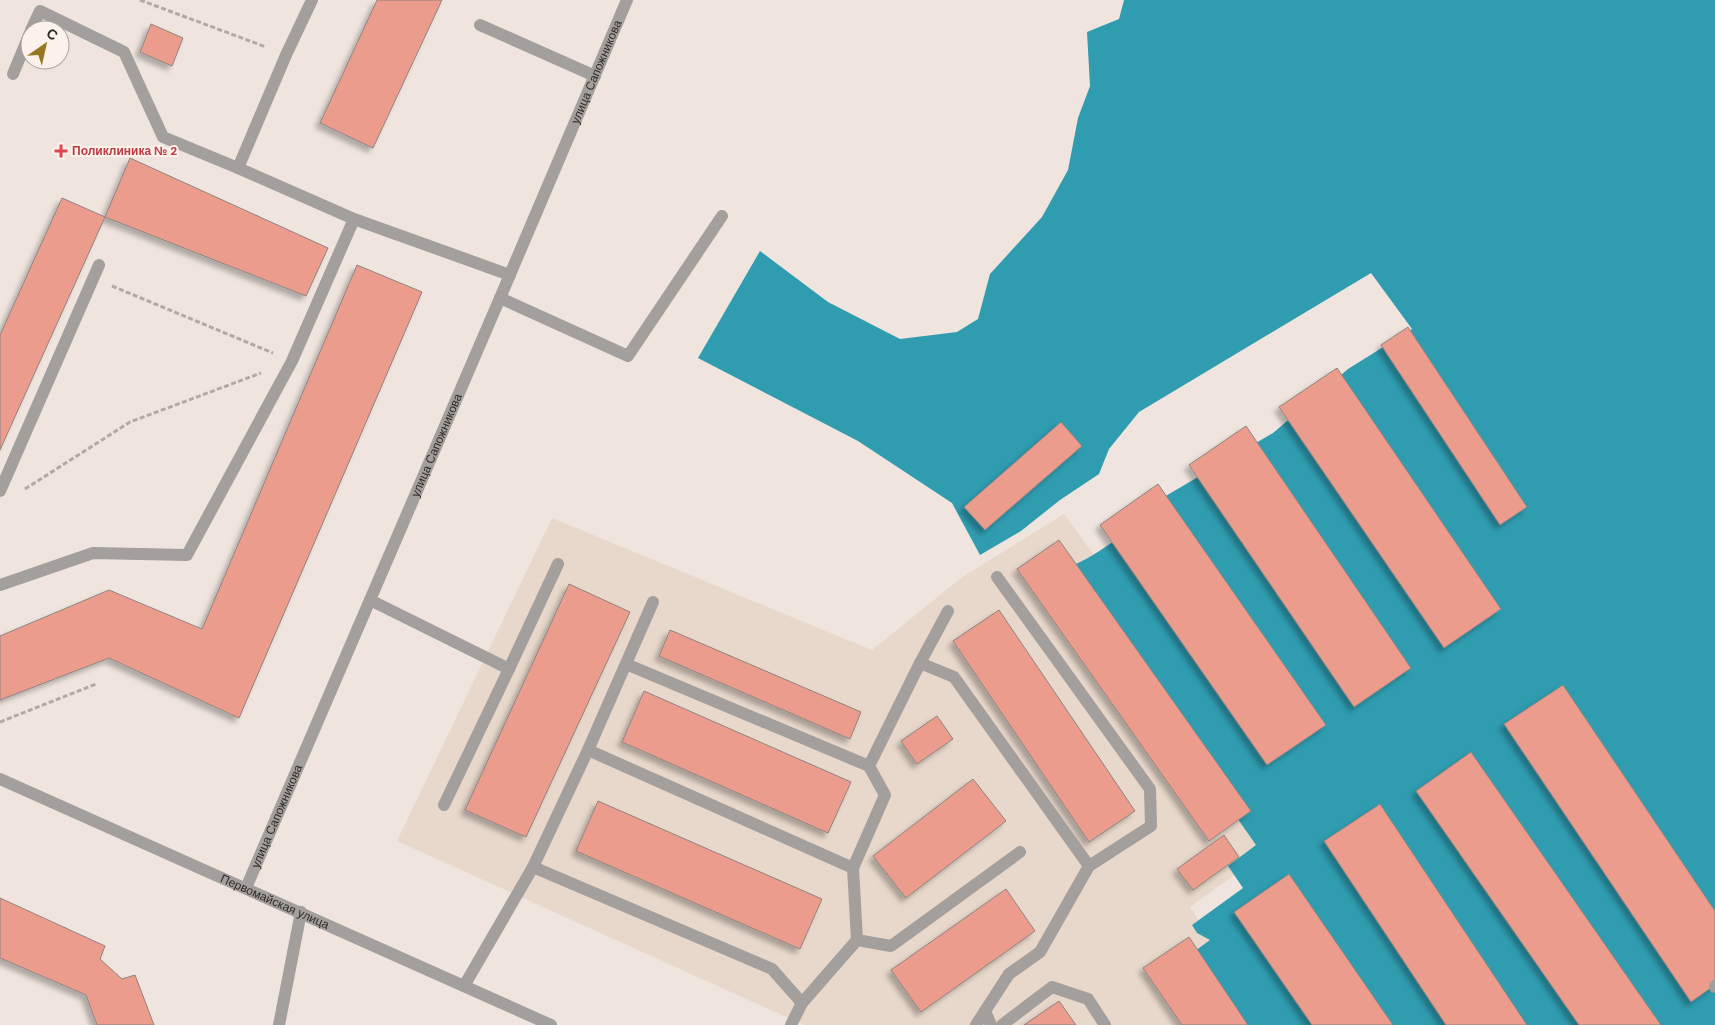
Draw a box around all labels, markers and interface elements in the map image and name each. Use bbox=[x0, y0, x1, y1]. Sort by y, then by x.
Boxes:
street label: улица Сапожникова bbox=[567, 17, 626, 126]
north arrow bbox=[20, 20, 70, 70]
text: С bbox=[43, 24, 61, 45]
place label: Поликлиника № 2 bbox=[72, 143, 177, 159]
marker: Поликлиника № 2 bbox=[54, 144, 68, 158]
street label: улица Сапожникова bbox=[407, 391, 466, 500]
street label: улица Сапожникова bbox=[248, 762, 306, 871]
street label: Первомайская улица bbox=[218, 870, 332, 933]

